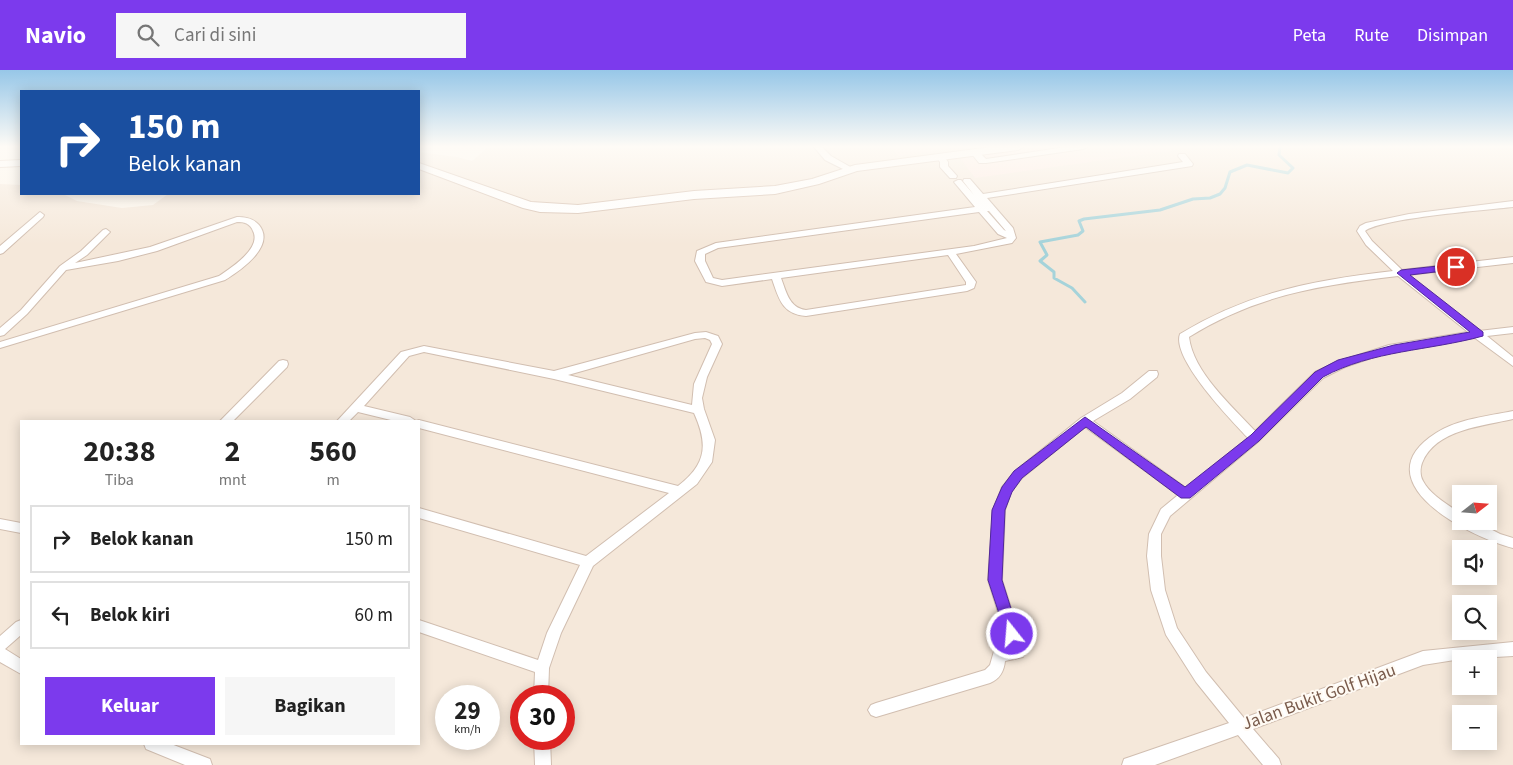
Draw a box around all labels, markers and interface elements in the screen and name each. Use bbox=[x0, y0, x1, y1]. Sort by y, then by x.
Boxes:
search box bbox=[116, 13, 466, 58]
text: Navio bbox=[25, 18, 86, 53]
icon: search bbox=[134, 21, 162, 49]
text: Cari di sini bbox=[174, 22, 256, 49]
text: Peta bbox=[1293, 23, 1326, 48]
text: Rute bbox=[1354, 23, 1389, 48]
text: Disimpan bbox=[1417, 23, 1488, 48]
text: 150 m bbox=[128, 102, 220, 152]
icon: right bbox=[45, 110, 110, 175]
text: Belok kanan bbox=[128, 148, 242, 180]
pin bbox=[1435, 246, 1477, 288]
icon: arrive bbox=[1442, 253, 1470, 281]
text: 20:38 bbox=[83, 430, 156, 473]
text: 2 bbox=[224, 430, 240, 473]
text: 560 bbox=[309, 430, 357, 473]
text: Tiba bbox=[105, 469, 134, 491]
text: mnt bbox=[219, 469, 246, 491]
text: m bbox=[326, 469, 340, 491]
north arrow bbox=[1452, 485, 1498, 530]
map controls bbox=[1452, 485, 1497, 750]
icon: right bbox=[47, 525, 75, 553]
text: Belok kanan bbox=[90, 526, 194, 553]
text: 150 m bbox=[345, 526, 393, 553]
button: sound bbox=[1452, 540, 1497, 585]
button: search bbox=[1452, 595, 1497, 640]
icon: left bbox=[47, 601, 75, 629]
text: Belok kiri bbox=[90, 602, 170, 629]
text: 60 m bbox=[355, 602, 393, 629]
position arrow bbox=[985, 607, 1037, 659]
button: + bbox=[1452, 650, 1497, 695]
street label: Jalan Bukit Golf Hijau bbox=[1239, 658, 1399, 736]
button: Keluar bbox=[45, 677, 215, 735]
button: Bagikan bbox=[225, 677, 395, 735]
speed limit sign: 30 bbox=[510, 685, 575, 750]
text: 29 bbox=[454, 693, 481, 729]
button: − bbox=[1452, 705, 1497, 750]
text: km/h bbox=[454, 721, 481, 738]

